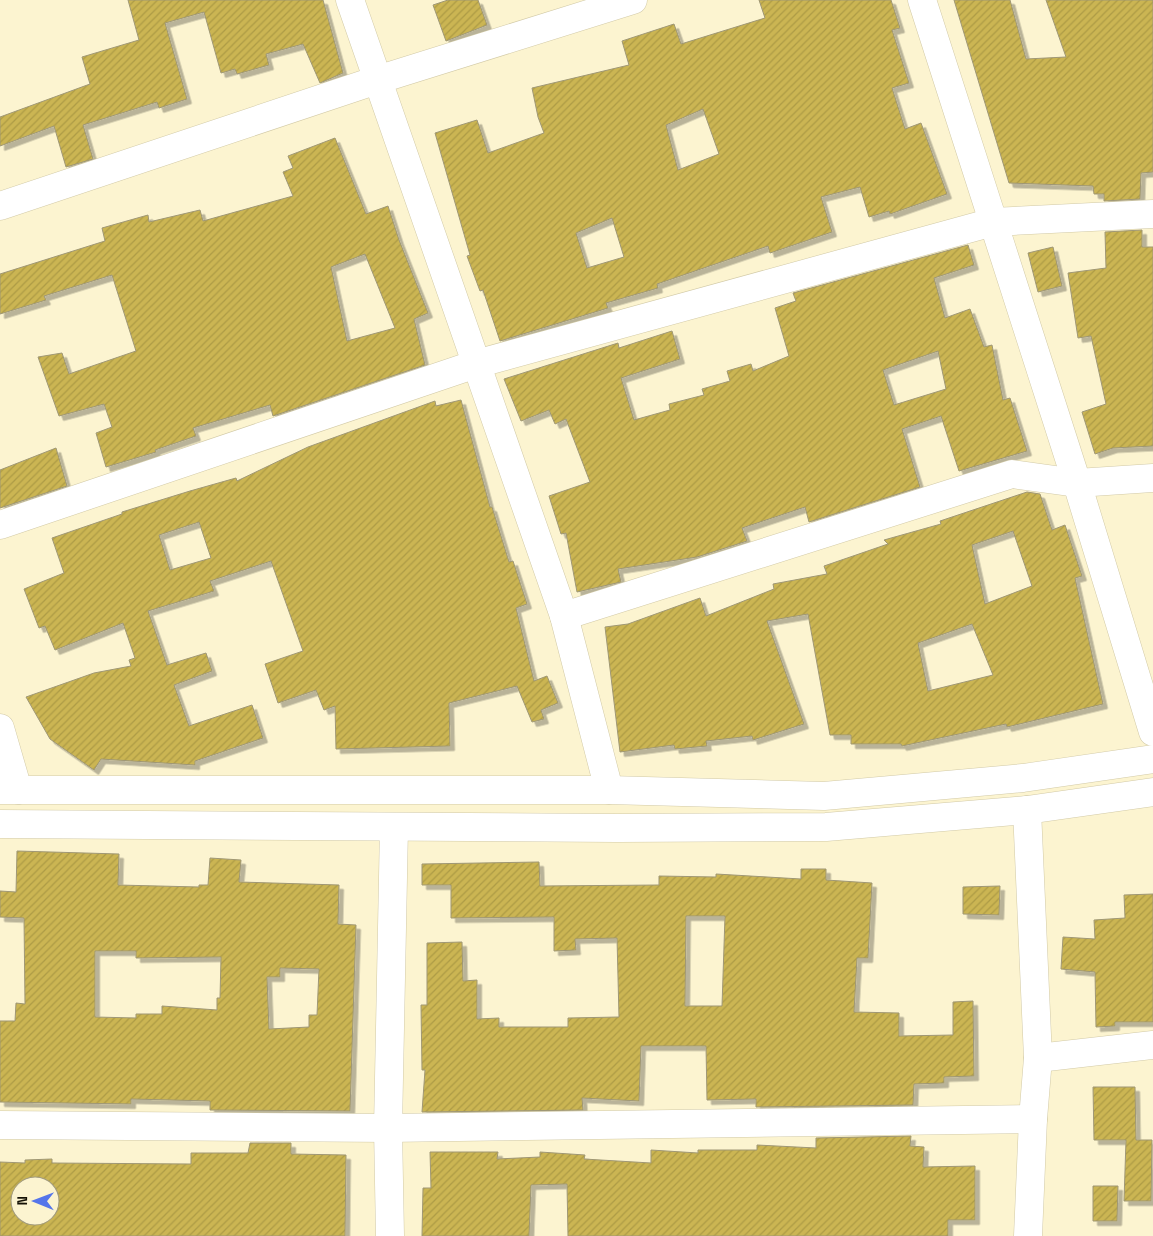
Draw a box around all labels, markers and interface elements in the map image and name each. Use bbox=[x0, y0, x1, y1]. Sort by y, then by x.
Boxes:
north arrow bbox=[10, 1176, 60, 1226]
text: N bbox=[13, 1196, 31, 1206]

